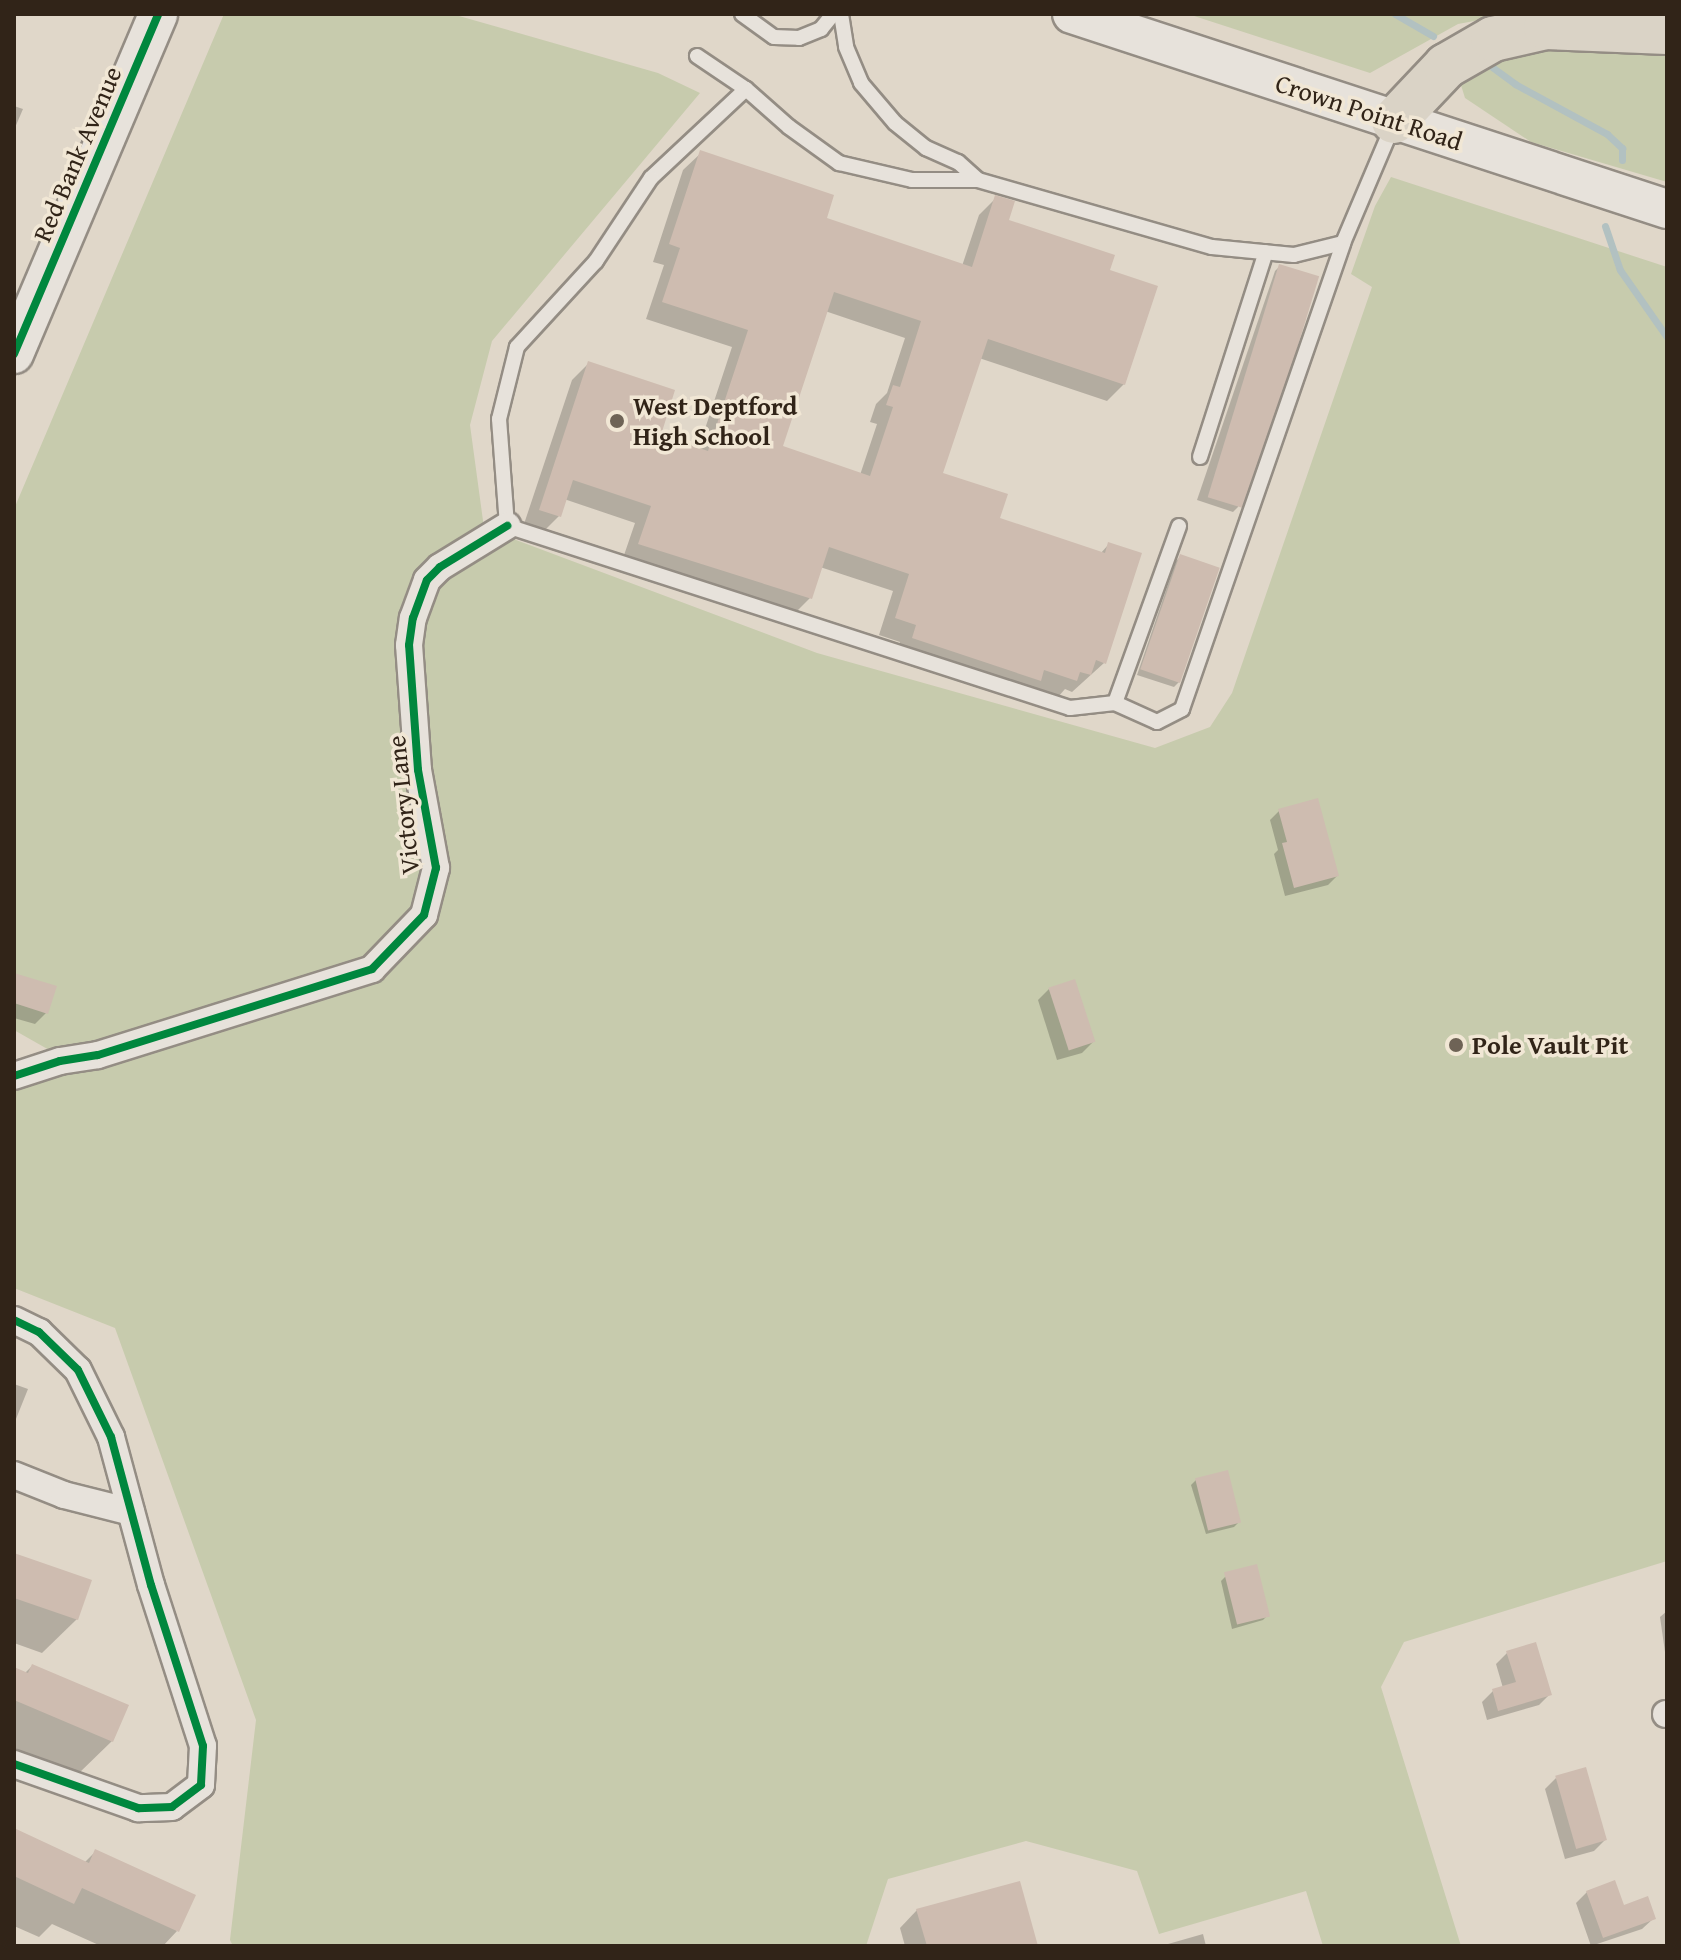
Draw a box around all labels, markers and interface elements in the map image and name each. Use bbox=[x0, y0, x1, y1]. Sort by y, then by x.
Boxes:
street label: Red Bank Avenue bbox=[26, 62, 128, 246]
street label: Crown Point Road bbox=[1272, 67, 1466, 157]
place label: West Deptford High School bbox=[633, 390, 797, 452]
marker: West Deptford High School bbox=[608, 412, 626, 430]
street label: Victory Lane bbox=[380, 734, 426, 876]
place label: Pole Vault Pit bbox=[1472, 1029, 1628, 1061]
marker: Pole Vault Pit bbox=[1447, 1036, 1465, 1054]

